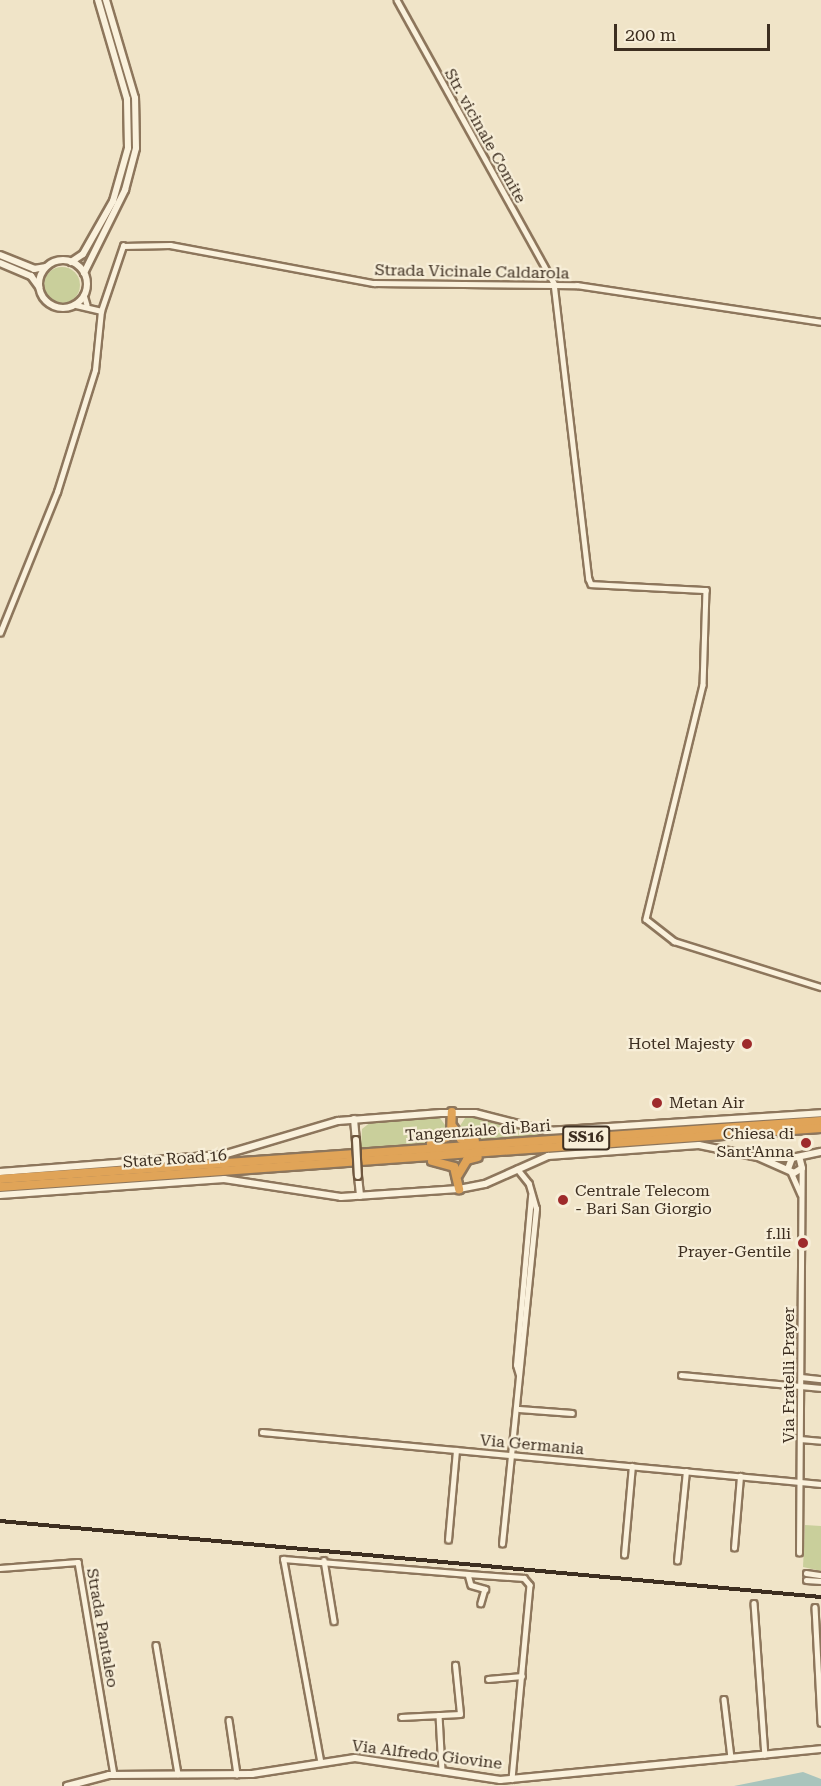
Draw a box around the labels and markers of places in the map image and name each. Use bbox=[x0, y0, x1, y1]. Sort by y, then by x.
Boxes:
place label: Hotel Majesty bbox=[628, 1034, 735, 1054]
marker: Hotel Majesty bbox=[740, 1037, 754, 1051]
place label: Metan Air bbox=[669, 1093, 745, 1113]
marker: Metan Air bbox=[650, 1096, 664, 1110]
place label: Chiesa di Sant'Anna bbox=[716, 1124, 794, 1162]
marker: Chiesa di Sant'Anna bbox=[799, 1136, 813, 1150]
place label: Centrale Telecom - Bari San Giorgio bbox=[575, 1181, 712, 1219]
marker: Centrale Telecom - Bari San Giorgio bbox=[556, 1193, 570, 1207]
place label: f.lli Prayer-Gentile bbox=[678, 1224, 791, 1262]
marker: f.lli Prayer-Gentile bbox=[796, 1236, 810, 1250]

